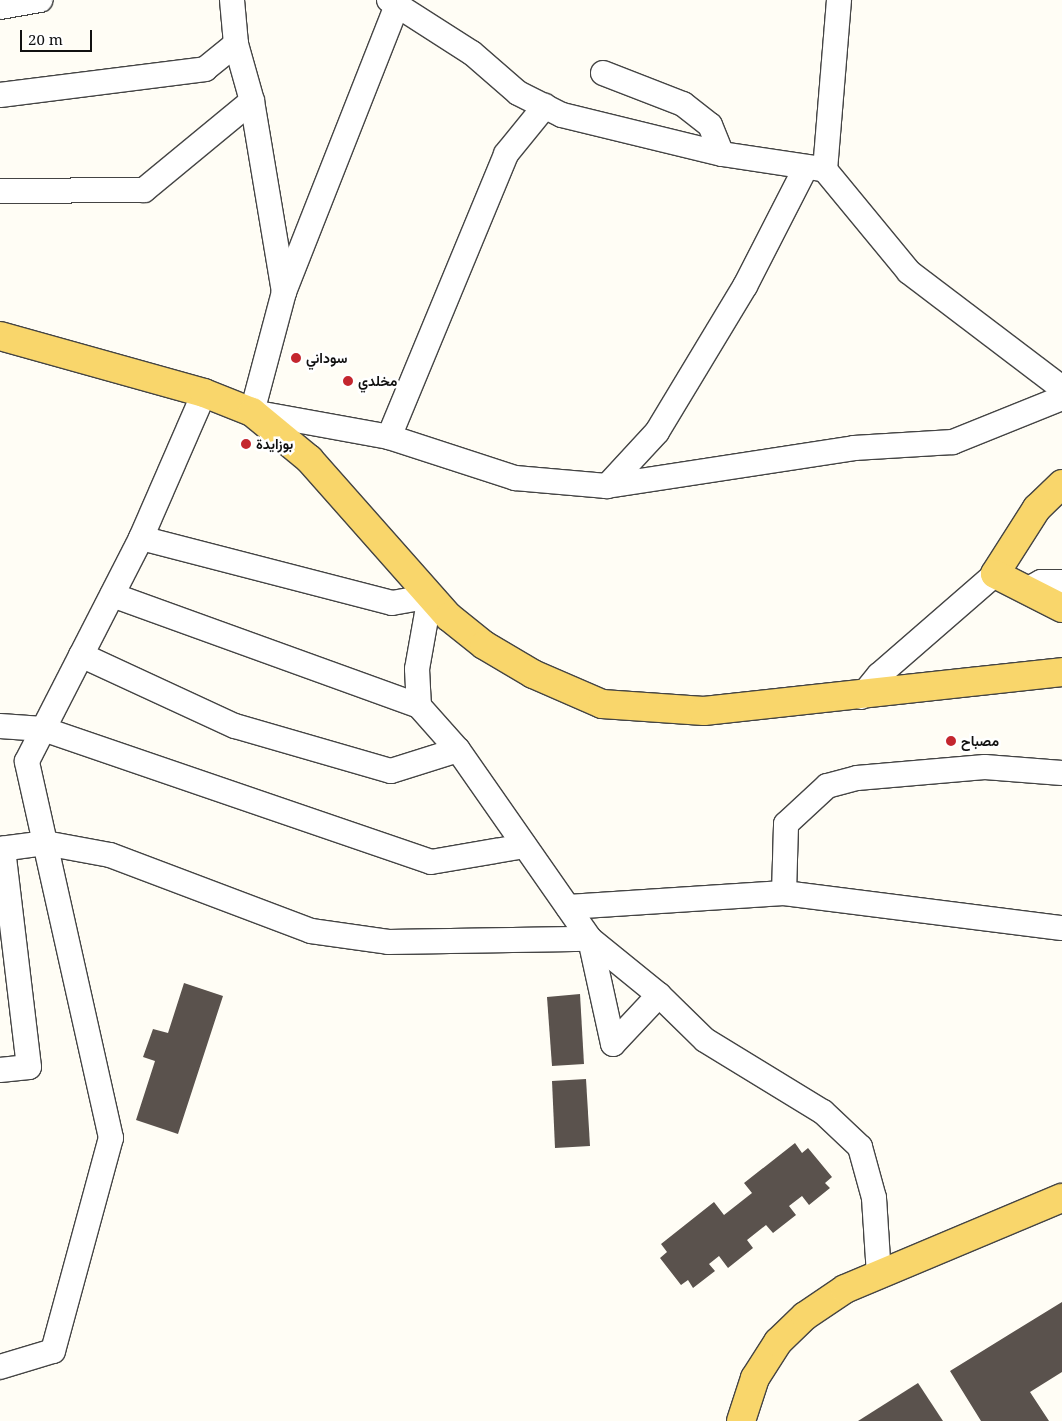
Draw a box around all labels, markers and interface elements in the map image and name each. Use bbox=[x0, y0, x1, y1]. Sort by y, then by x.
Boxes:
scale bar bbox=[22, 20, 95, 52]
text: 20 m bbox=[28, 29, 63, 49]
place label: سوداني bbox=[306, 350, 347, 366]
marker: سوداني bbox=[290, 352, 302, 364]
place label: مخلدي bbox=[358, 373, 397, 389]
marker: مخلدي bbox=[342, 375, 354, 387]
place label: بوزايدة bbox=[256, 436, 293, 452]
marker: بوزايدة bbox=[240, 438, 252, 450]
place label: مصباح bbox=[961, 733, 999, 749]
marker: مصباح bbox=[945, 735, 957, 747]

